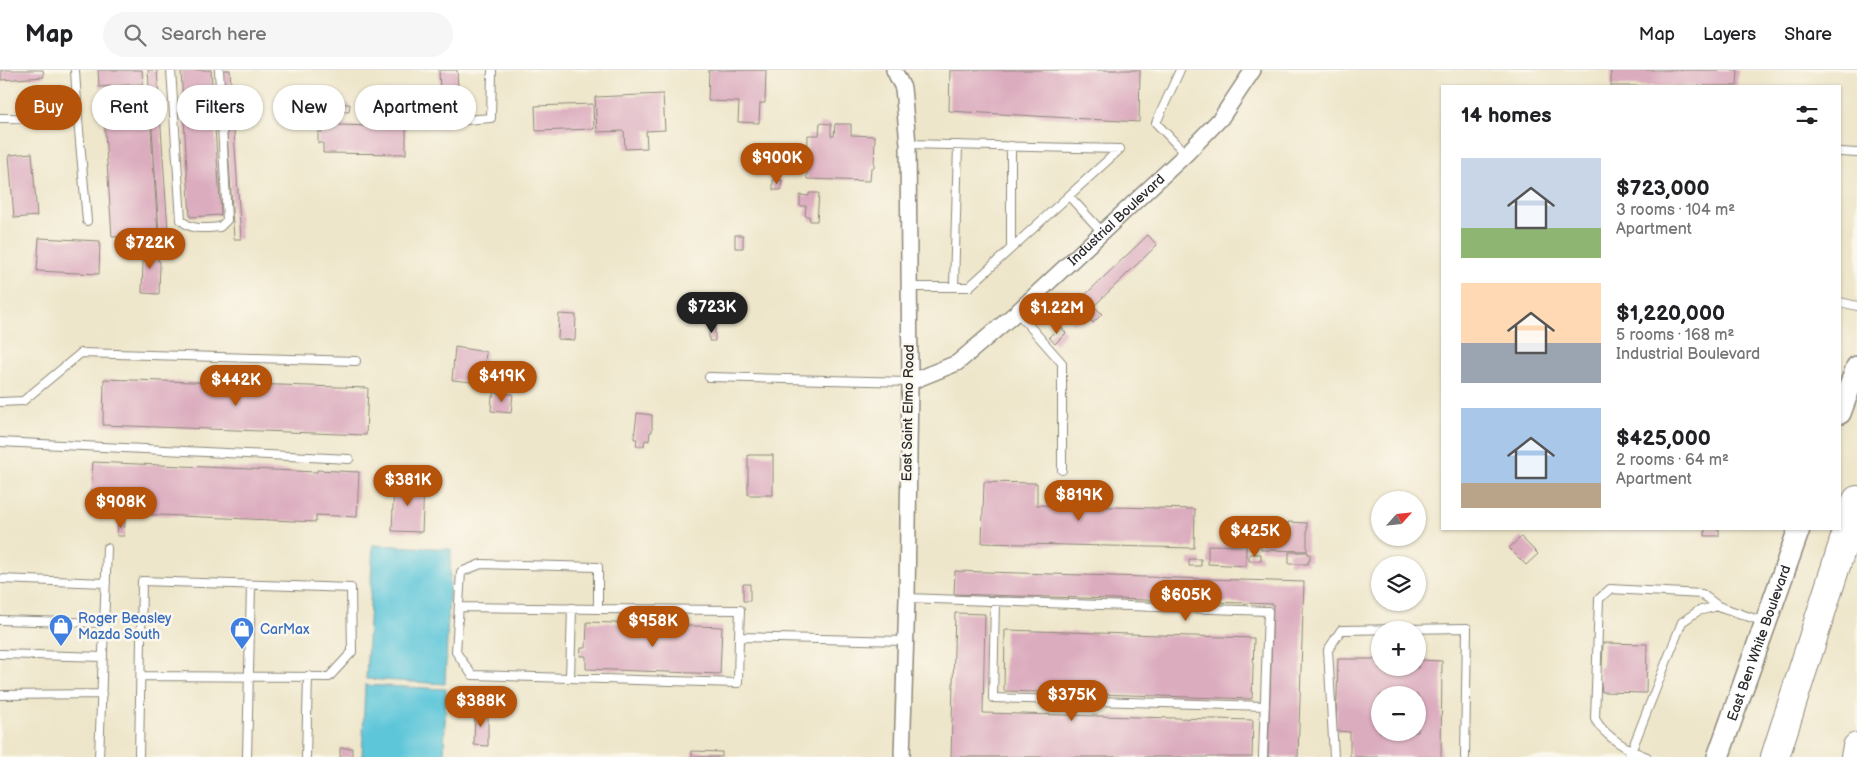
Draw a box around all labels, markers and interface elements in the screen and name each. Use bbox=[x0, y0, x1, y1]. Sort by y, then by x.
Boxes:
search box bbox=[103, 12, 453, 57]
text: Map bbox=[25, 20, 73, 49]
icon: search bbox=[121, 21, 149, 49]
text: Search here bbox=[161, 23, 267, 46]
text: Map bbox=[1639, 24, 1675, 45]
text: Layers bbox=[1703, 24, 1756, 45]
text: Share bbox=[1784, 24, 1832, 45]
chip: Buy bbox=[15, 85, 82, 130]
chip: Rent bbox=[92, 85, 167, 130]
chip: Filters bbox=[177, 85, 263, 130]
chip: New bbox=[273, 85, 345, 130]
chip: Apartment bbox=[355, 85, 476, 130]
icon: filters bbox=[1793, 101, 1821, 129]
text: 14 homes bbox=[1461, 103, 1552, 128]
pin: $900K bbox=[742, 142, 812, 185]
text: $900K bbox=[752, 149, 802, 168]
street label: Industrial Boulevard bbox=[1064, 170, 1168, 269]
text: $723,000 bbox=[1616, 176, 1710, 201]
icon: home bbox=[1501, 178, 1561, 238]
text: 3 rooms · 104 m² bbox=[1616, 201, 1735, 220]
text: Apartment bbox=[1616, 220, 1692, 239]
pin: $722K bbox=[115, 228, 185, 270]
text: $722K bbox=[125, 234, 175, 253]
pin: $723K bbox=[677, 292, 747, 334]
pin: $1.22M bbox=[1016, 292, 1098, 335]
text: $723K bbox=[688, 298, 736, 317]
text: $1.22M bbox=[1030, 299, 1084, 318]
text: $1,220,000 bbox=[1616, 301, 1725, 326]
icon: home bbox=[1501, 303, 1561, 363]
text: 5 rooms · 168 m² bbox=[1616, 326, 1734, 345]
street label: East Saint Elmo Road bbox=[898, 344, 918, 482]
text: Industrial Boulevard bbox=[1616, 345, 1760, 364]
pin: $419K bbox=[467, 360, 537, 403]
pin: $442K bbox=[201, 364, 271, 407]
text: $419K bbox=[479, 367, 525, 386]
text: $442K bbox=[211, 371, 261, 390]
text: $425,000 bbox=[1616, 426, 1711, 451]
icon: home bbox=[1501, 428, 1561, 488]
text: 2 rooms · 64 m² bbox=[1616, 451, 1729, 470]
pin: $381K bbox=[373, 464, 443, 507]
text: Apartment bbox=[1616, 470, 1692, 489]
text: $381K bbox=[384, 471, 432, 490]
pin: $819K bbox=[1044, 480, 1114, 522]
pin: $908K bbox=[86, 486, 156, 529]
text: $819K bbox=[1055, 486, 1103, 505]
north arrow bbox=[1371, 491, 1426, 546]
map controls bbox=[1371, 491, 1426, 741]
text: $908K bbox=[96, 493, 146, 512]
pin: $425K bbox=[1220, 516, 1290, 558]
text: $425K bbox=[1230, 522, 1280, 541]
button: layers bbox=[1371, 556, 1426, 611]
street label: East Ben White Boulevard bbox=[1723, 563, 1794, 723]
pin: $605K bbox=[1151, 580, 1221, 622]
text: $605K bbox=[1161, 586, 1211, 605]
pin: $958K bbox=[618, 606, 688, 648]
place label: Roger Beasley Mazda South bbox=[78, 610, 172, 643]
text: $958K bbox=[628, 612, 678, 631]
shop icon: Roger Beasley Mazda South bbox=[48, 613, 74, 647]
shop icon: CarMax bbox=[229, 616, 255, 650]
place label: CarMax bbox=[260, 621, 310, 638]
button: + bbox=[1371, 621, 1426, 676]
pin: $375K bbox=[1037, 680, 1107, 722]
pin: $388K bbox=[446, 686, 516, 728]
text: $375K bbox=[1048, 686, 1096, 705]
button: − bbox=[1371, 686, 1426, 741]
text: $388K bbox=[456, 692, 506, 711]

